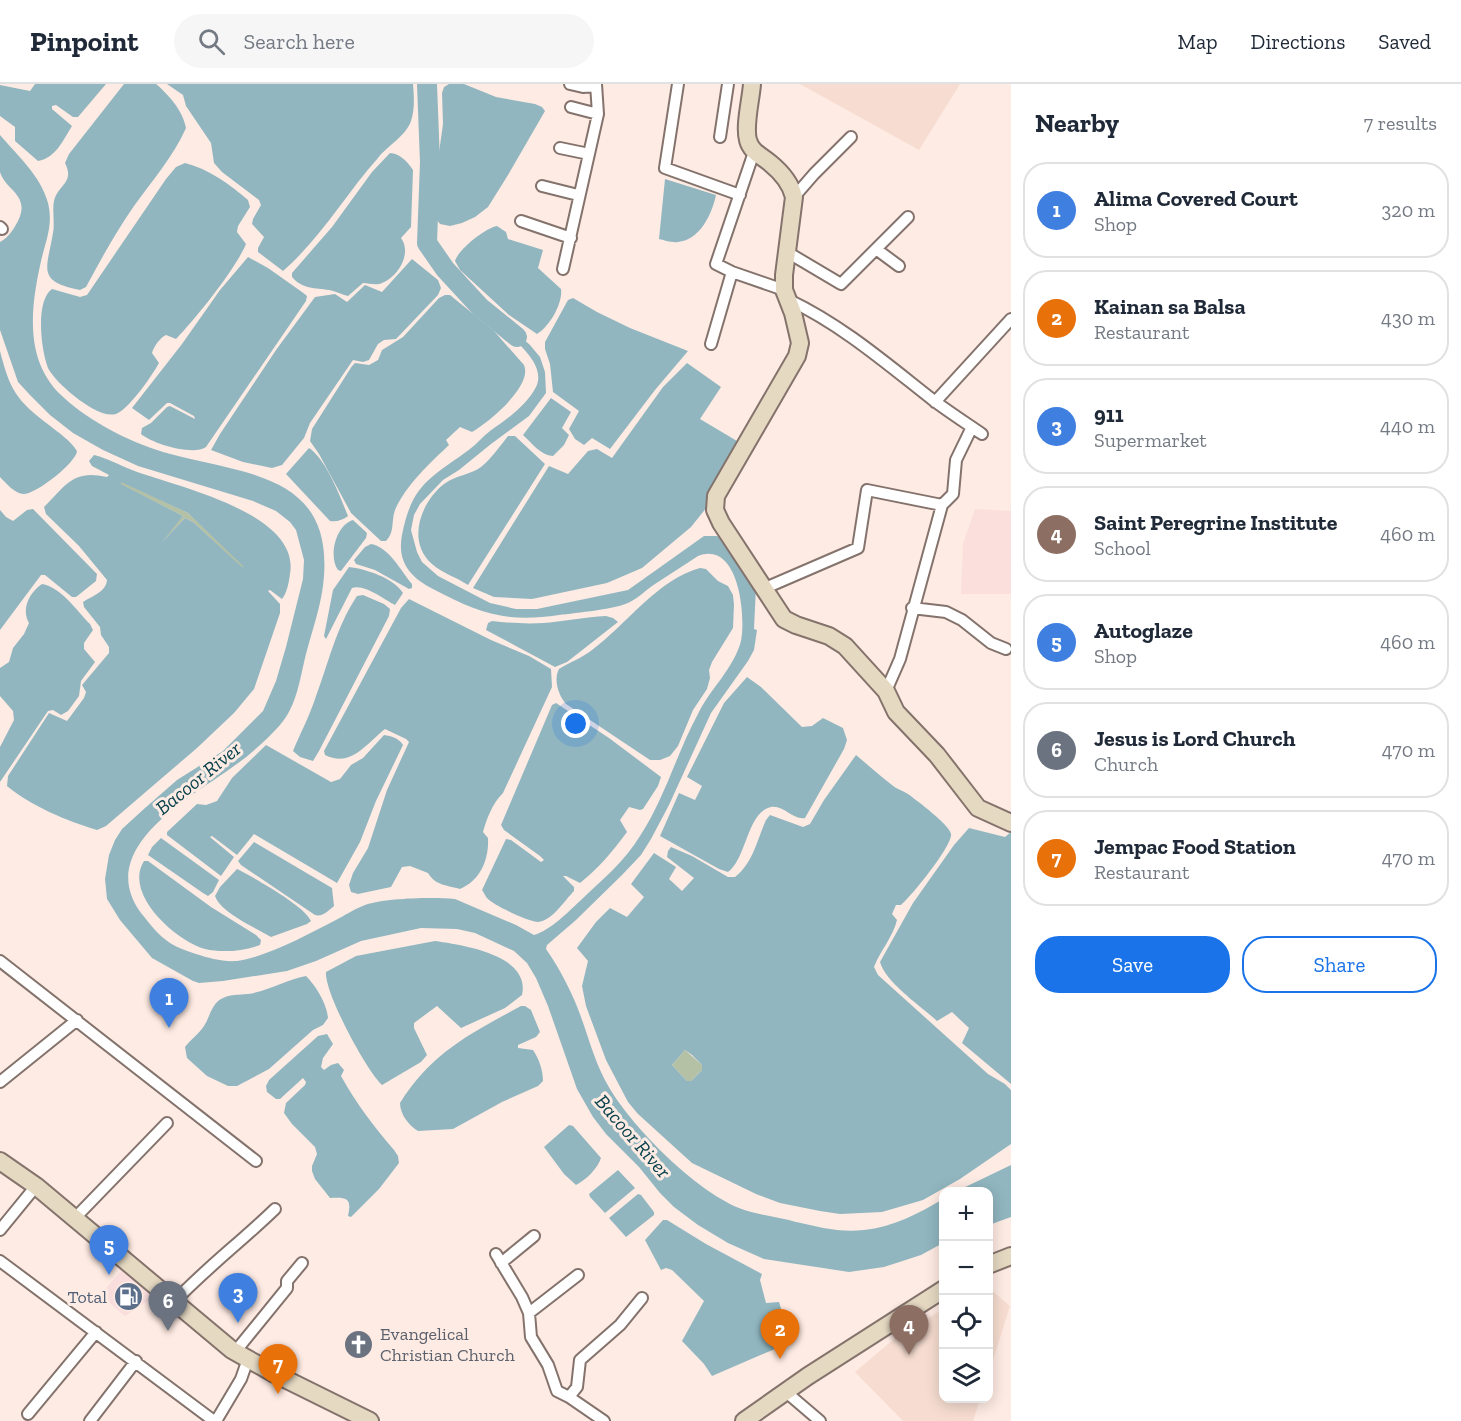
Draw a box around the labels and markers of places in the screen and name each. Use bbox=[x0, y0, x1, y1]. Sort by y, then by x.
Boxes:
pin: 1 bbox=[150, 978, 188, 1028]
pin: 5 bbox=[90, 1226, 128, 1275]
pin: 3 bbox=[218, 1274, 258, 1323]
fuel station icon: Total bbox=[112, 1281, 144, 1313]
pin: 6 bbox=[148, 1282, 188, 1331]
place label: Total bbox=[68, 1286, 107, 1308]
pin: 4 bbox=[890, 1306, 928, 1355]
pin: 2 bbox=[760, 1310, 800, 1359]
place label: Evangelical Christian Church bbox=[380, 1323, 515, 1366]
church icon: Evangelical Christian Church bbox=[343, 1328, 375, 1360]
pin: 7 bbox=[258, 1344, 298, 1394]

